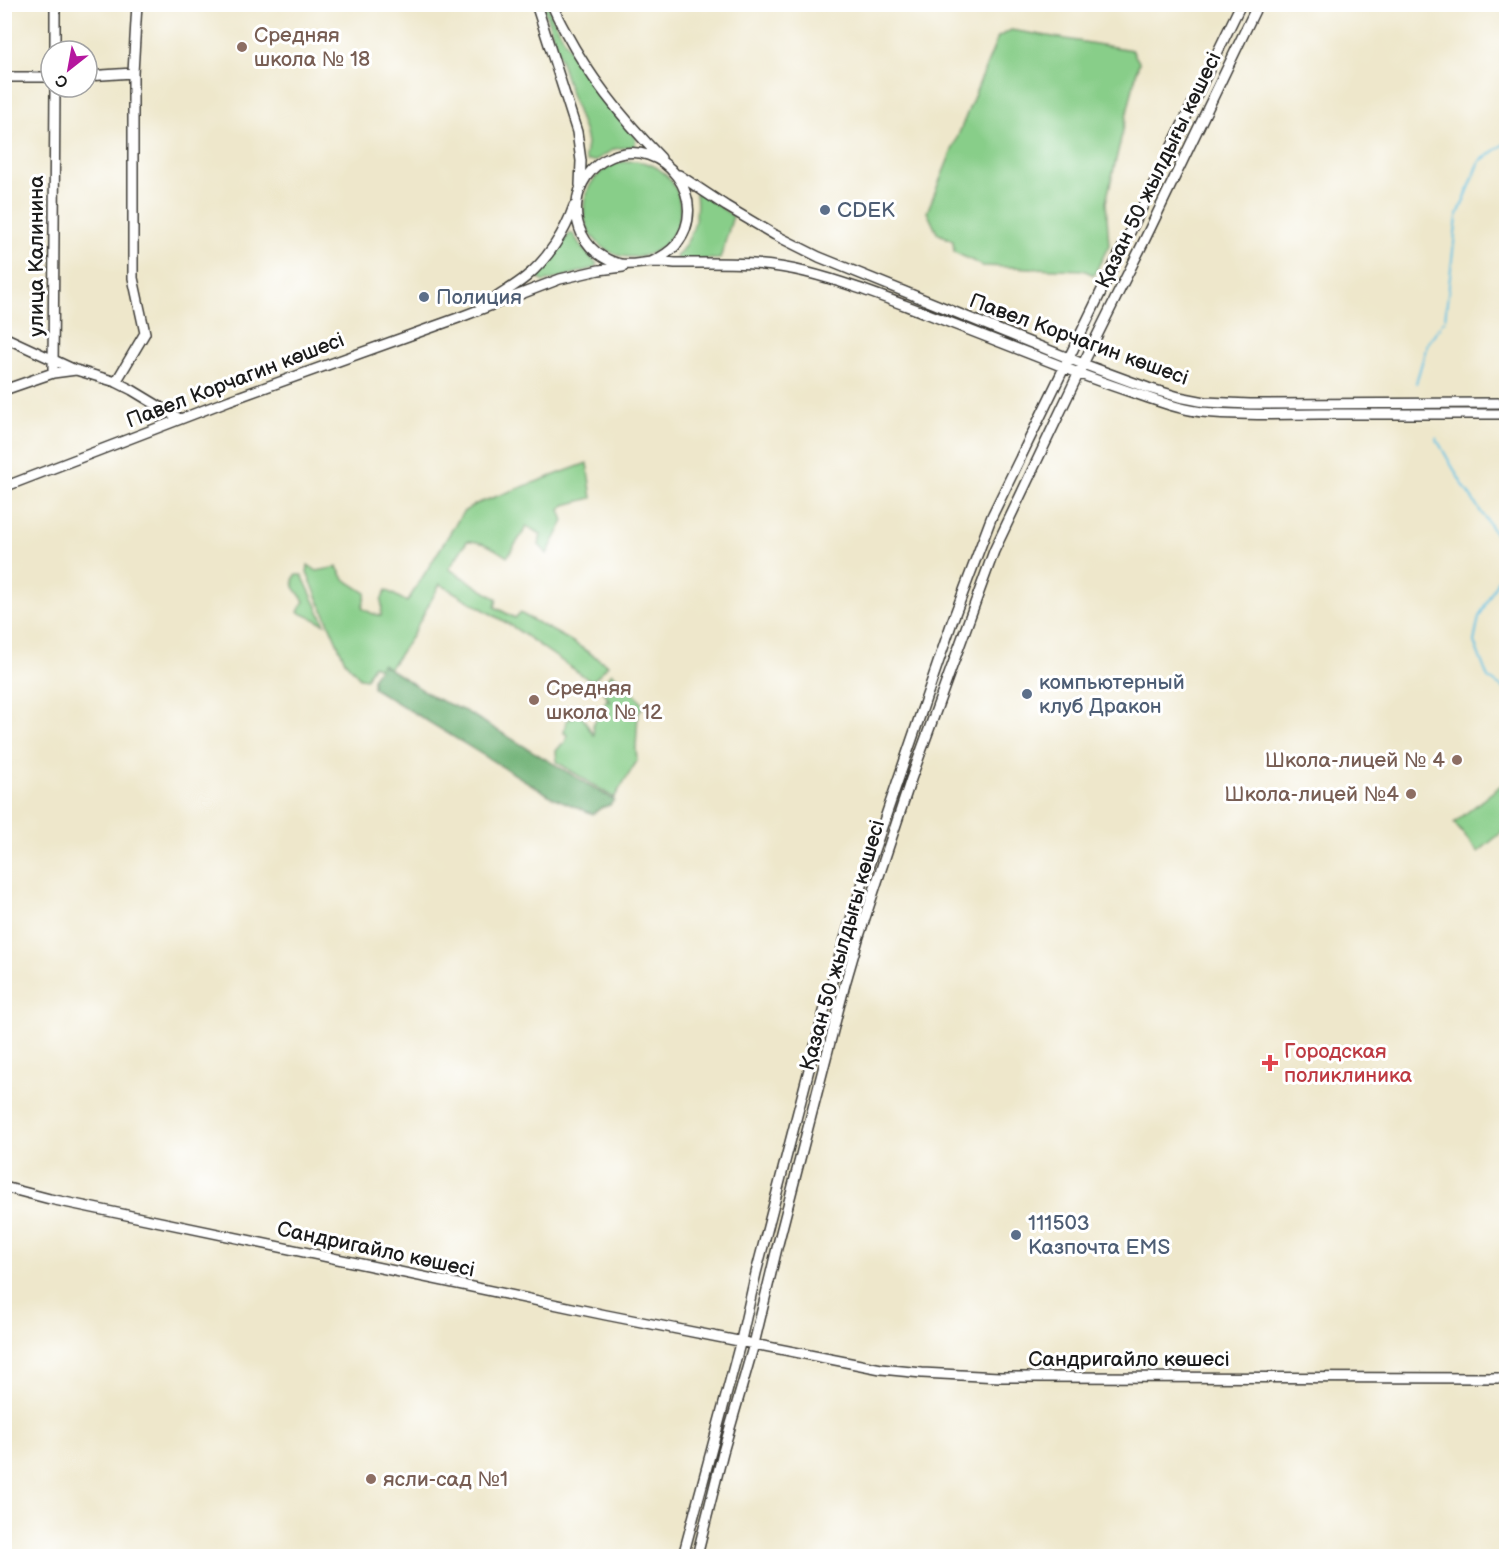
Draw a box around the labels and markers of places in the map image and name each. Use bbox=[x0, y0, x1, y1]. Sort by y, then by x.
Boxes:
place label: Средняя школа № 18 bbox=[254, 23, 370, 72]
marker: Средняя школа № 18 bbox=[235, 40, 249, 54]
place label: CDEK bbox=[837, 198, 895, 223]
marker: CDEK bbox=[818, 203, 832, 217]
place label: Полиция bbox=[436, 285, 522, 310]
marker: Полиция bbox=[417, 290, 431, 304]
place label: компьютерный клуб Дракон bbox=[1039, 670, 1185, 719]
place label: Средняя школа № 12 bbox=[546, 676, 663, 725]
marker: компьютерный клуб Дракон bbox=[1020, 687, 1034, 701]
marker: Средняя школа № 12 bbox=[527, 693, 541, 707]
place label: Школа-лицей № 4 bbox=[1265, 748, 1445, 773]
marker: Школа-лицей № 4 bbox=[1450, 753, 1464, 767]
place label: Школа-лицей №4 bbox=[1224, 782, 1399, 807]
marker: Школа-лицей №4 bbox=[1404, 787, 1418, 801]
place label: Городская поликлиника bbox=[1284, 1039, 1413, 1088]
marker: Городская поликлиника bbox=[1261, 1054, 1279, 1072]
place label: 111503 Казпочта EMS bbox=[1028, 1211, 1170, 1260]
marker: 111503 Казпочта EMS bbox=[1009, 1228, 1023, 1242]
place label: ясли-сад №1 bbox=[383, 1467, 508, 1492]
marker: ясли-сад №1 bbox=[364, 1472, 378, 1486]

